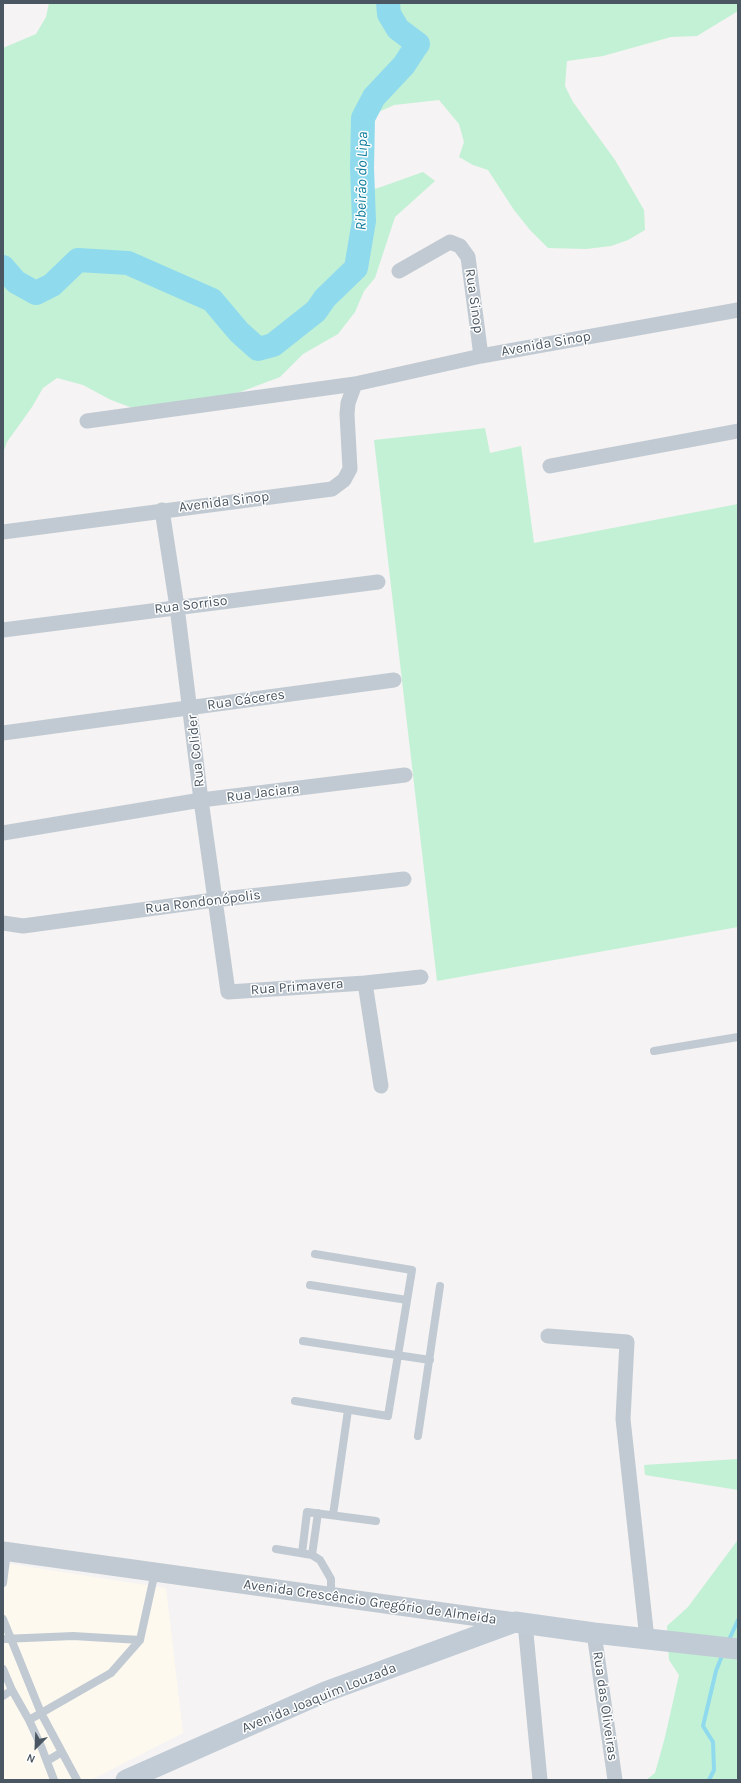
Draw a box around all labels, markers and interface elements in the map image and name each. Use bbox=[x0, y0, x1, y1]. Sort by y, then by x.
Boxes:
water label: Ribeirão do Lipa bbox=[352, 131, 372, 231]
street label: Rua Sinop bbox=[461, 268, 487, 334]
street label: Avenida Sinop bbox=[500, 328, 592, 360]
street label: Avenida Sinop bbox=[178, 488, 270, 516]
street label: Rua Sorriso bbox=[154, 592, 228, 618]
street label: Rua Cáceres bbox=[206, 686, 286, 714]
street label: Rua Colider bbox=[184, 714, 208, 788]
street label: Rua Jaciara bbox=[226, 780, 300, 806]
street label: Rua Rondonópolis bbox=[144, 887, 262, 917]
street label: Rua Primavera bbox=[250, 975, 344, 999]
street label: Avenida Crescêncio Gregório de Almeida bbox=[242, 1576, 498, 1628]
street label: Rua das Oliveiras bbox=[589, 1650, 621, 1762]
street label: Avenida Joaquim Louzada bbox=[239, 1659, 399, 1737]
north arrow bbox=[16, 1727, 56, 1767]
text: N bbox=[25, 1751, 37, 1766]

